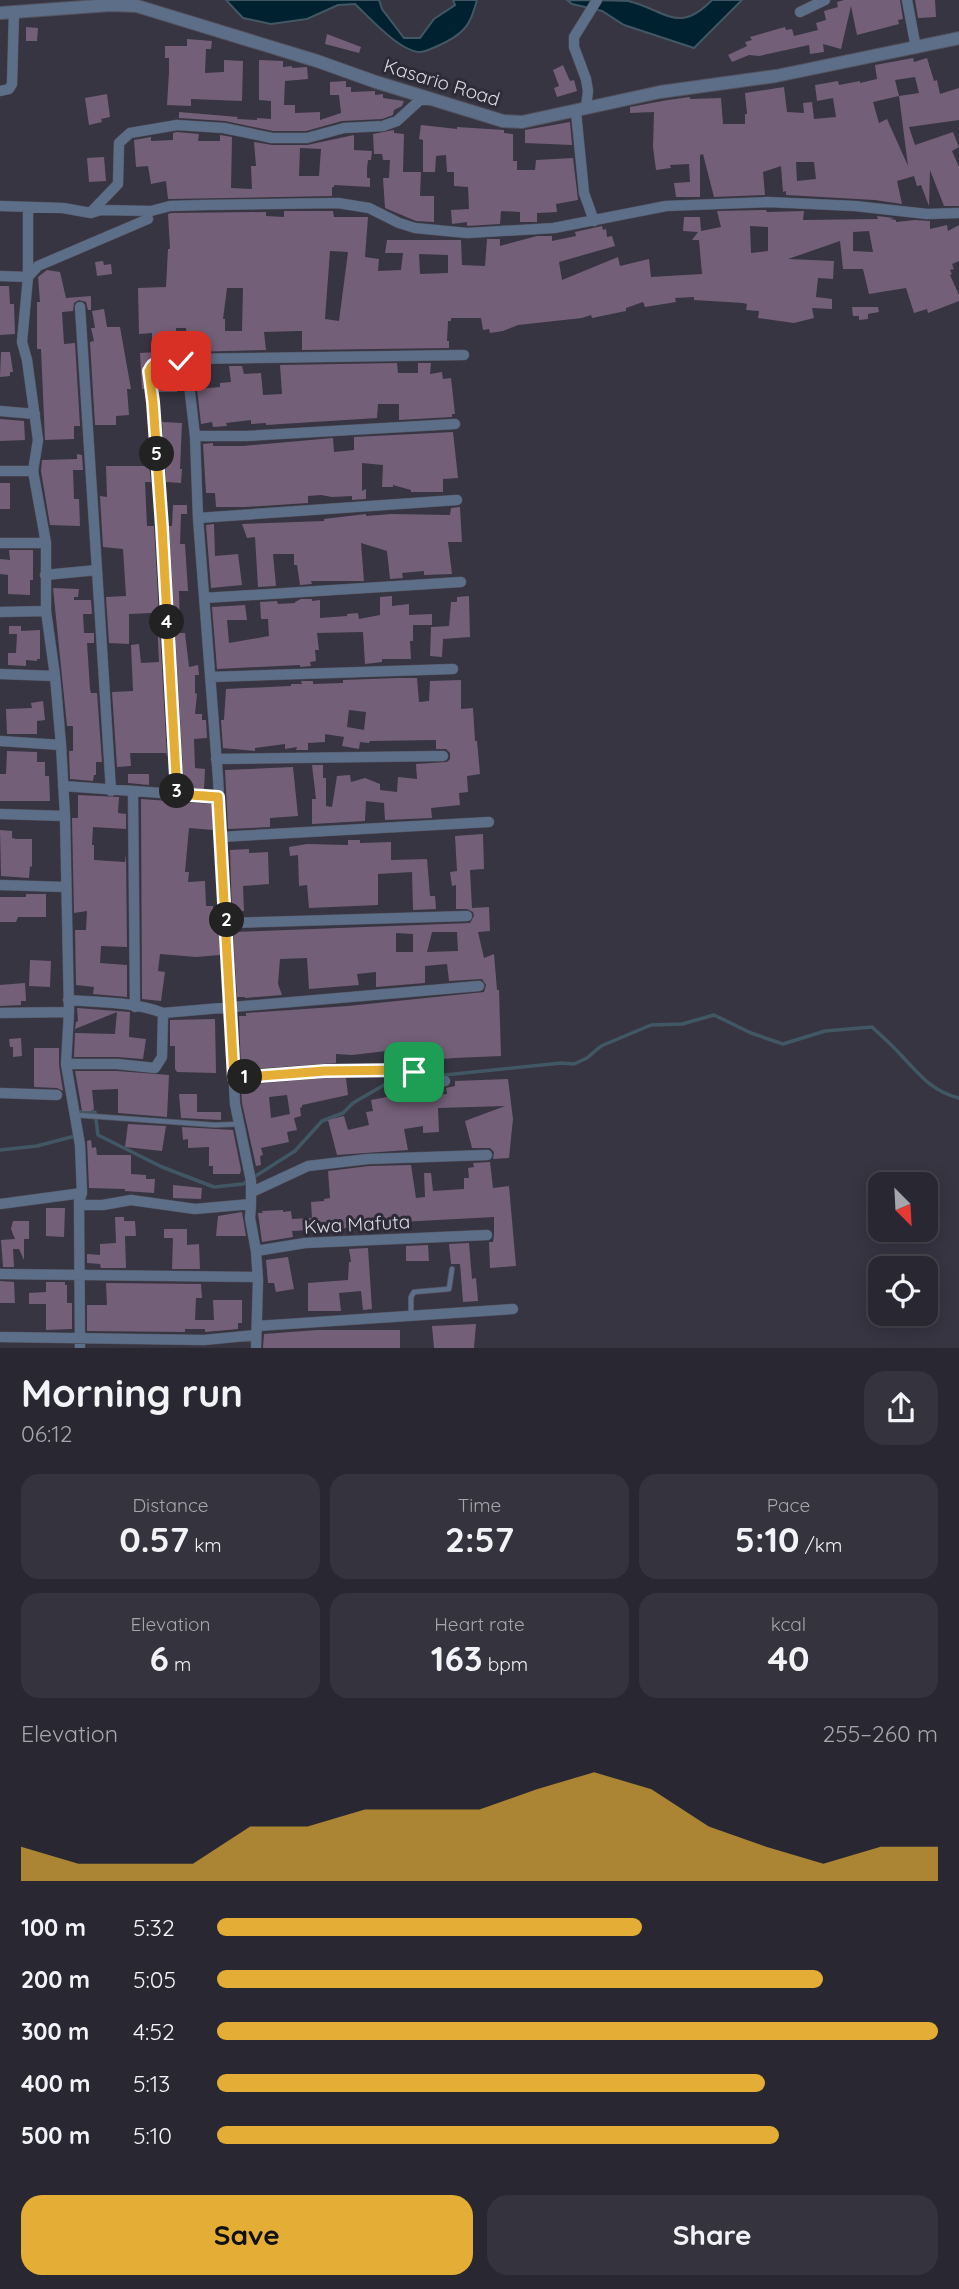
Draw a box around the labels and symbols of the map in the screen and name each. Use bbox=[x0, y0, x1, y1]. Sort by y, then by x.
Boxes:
street label: Kasario Road bbox=[381, 53, 503, 111]
pin bbox=[151, 331, 211, 391]
pin: 5 bbox=[140, 436, 174, 472]
pin: 4 bbox=[150, 604, 184, 640]
pin: 3 bbox=[160, 774, 194, 808]
pin: 2 bbox=[210, 902, 244, 937]
pin bbox=[384, 1042, 444, 1102]
pin: 1 bbox=[228, 1060, 262, 1094]
north arrow bbox=[868, 1172, 938, 1242]
street label: Kwa Mafuta bbox=[303, 1209, 411, 1239]

